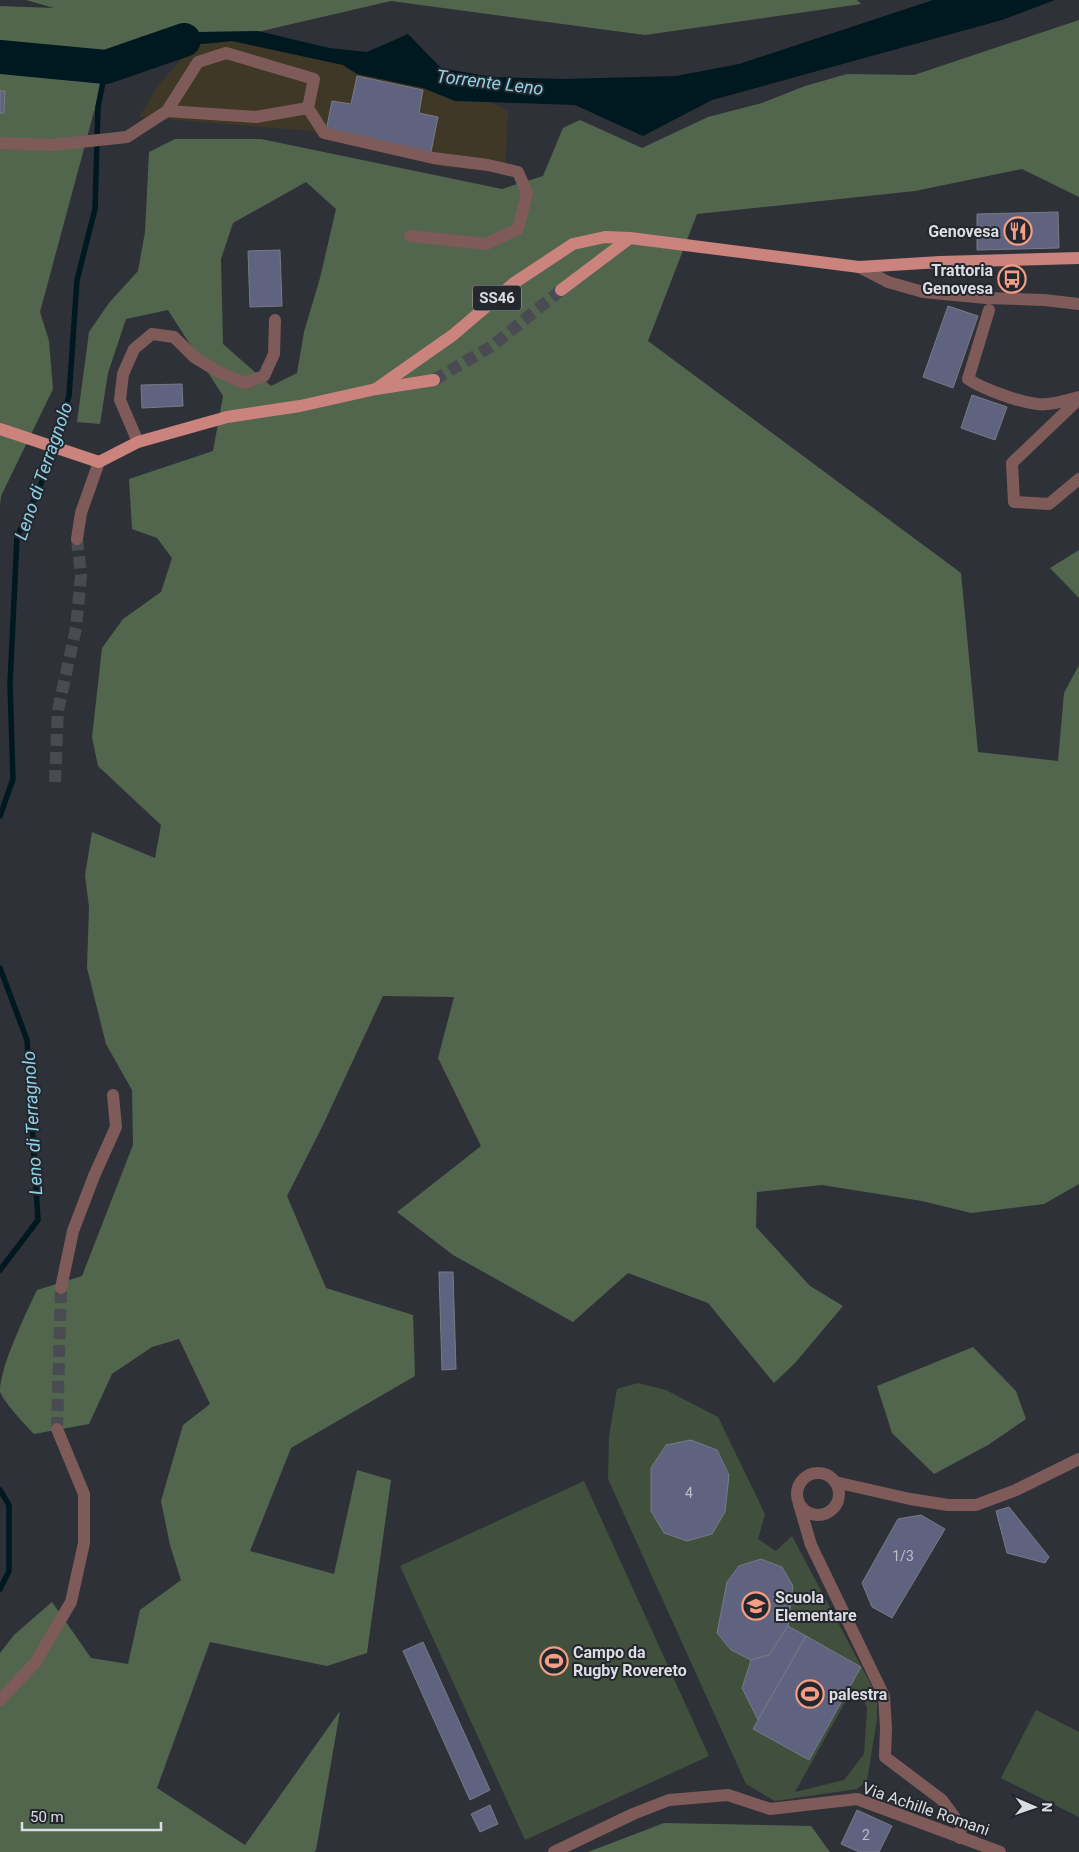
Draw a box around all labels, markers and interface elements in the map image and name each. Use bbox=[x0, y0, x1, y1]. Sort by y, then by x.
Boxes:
water label: Torrente Leno bbox=[435, 65, 545, 99]
restaurant icon: Genovesa bbox=[1003, 216, 1033, 246]
place label: Genovesa bbox=[928, 222, 999, 241]
place label: Trattoria Genovesa bbox=[922, 261, 993, 298]
bus stop icon: Trattoria Genovesa bbox=[997, 264, 1027, 294]
road number: SS46 bbox=[473, 286, 521, 310]
water label: Leno di Terragnolo bbox=[10, 399, 76, 543]
water label: Leno di Terragnolo bbox=[18, 1050, 46, 1196]
house number: 4 bbox=[685, 1485, 693, 1501]
house number: 1/3 bbox=[892, 1548, 914, 1564]
place label: Scuola Elementare bbox=[775, 1588, 857, 1625]
school or university icon: Scuola Elementare bbox=[741, 1591, 771, 1621]
place label: Campo da Rugby Rovereto bbox=[573, 1643, 687, 1680]
sports icon: Campo da Rugby Rovereto bbox=[539, 1646, 569, 1676]
sports icon: palestra bbox=[795, 1679, 825, 1709]
place label: palestra bbox=[829, 1685, 888, 1704]
street label: Via Achille Romani bbox=[860, 1778, 992, 1840]
north arrow bbox=[1009, 1782, 1059, 1832]
scale bar bbox=[22, 1800, 161, 1832]
text: N bbox=[1039, 1802, 1055, 1813]
text: 50 m bbox=[30, 1808, 64, 1826]
house number: 2 bbox=[862, 1827, 870, 1843]

